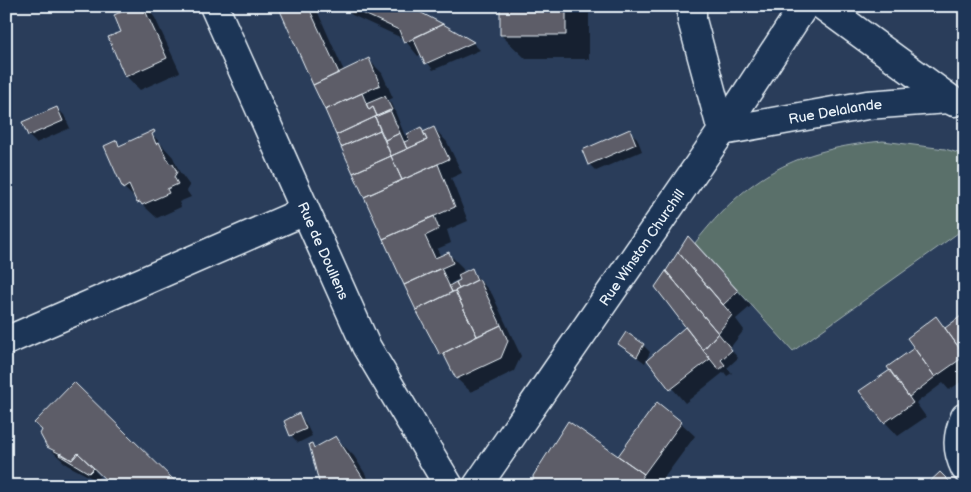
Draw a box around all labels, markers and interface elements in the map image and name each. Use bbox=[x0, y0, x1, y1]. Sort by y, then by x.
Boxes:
street label: Rue Delalande bbox=[787, 95, 882, 127]
street label: Rue Winston Churchill bbox=[596, 186, 688, 309]
street label: Rue de Doullens bbox=[294, 199, 353, 302]

